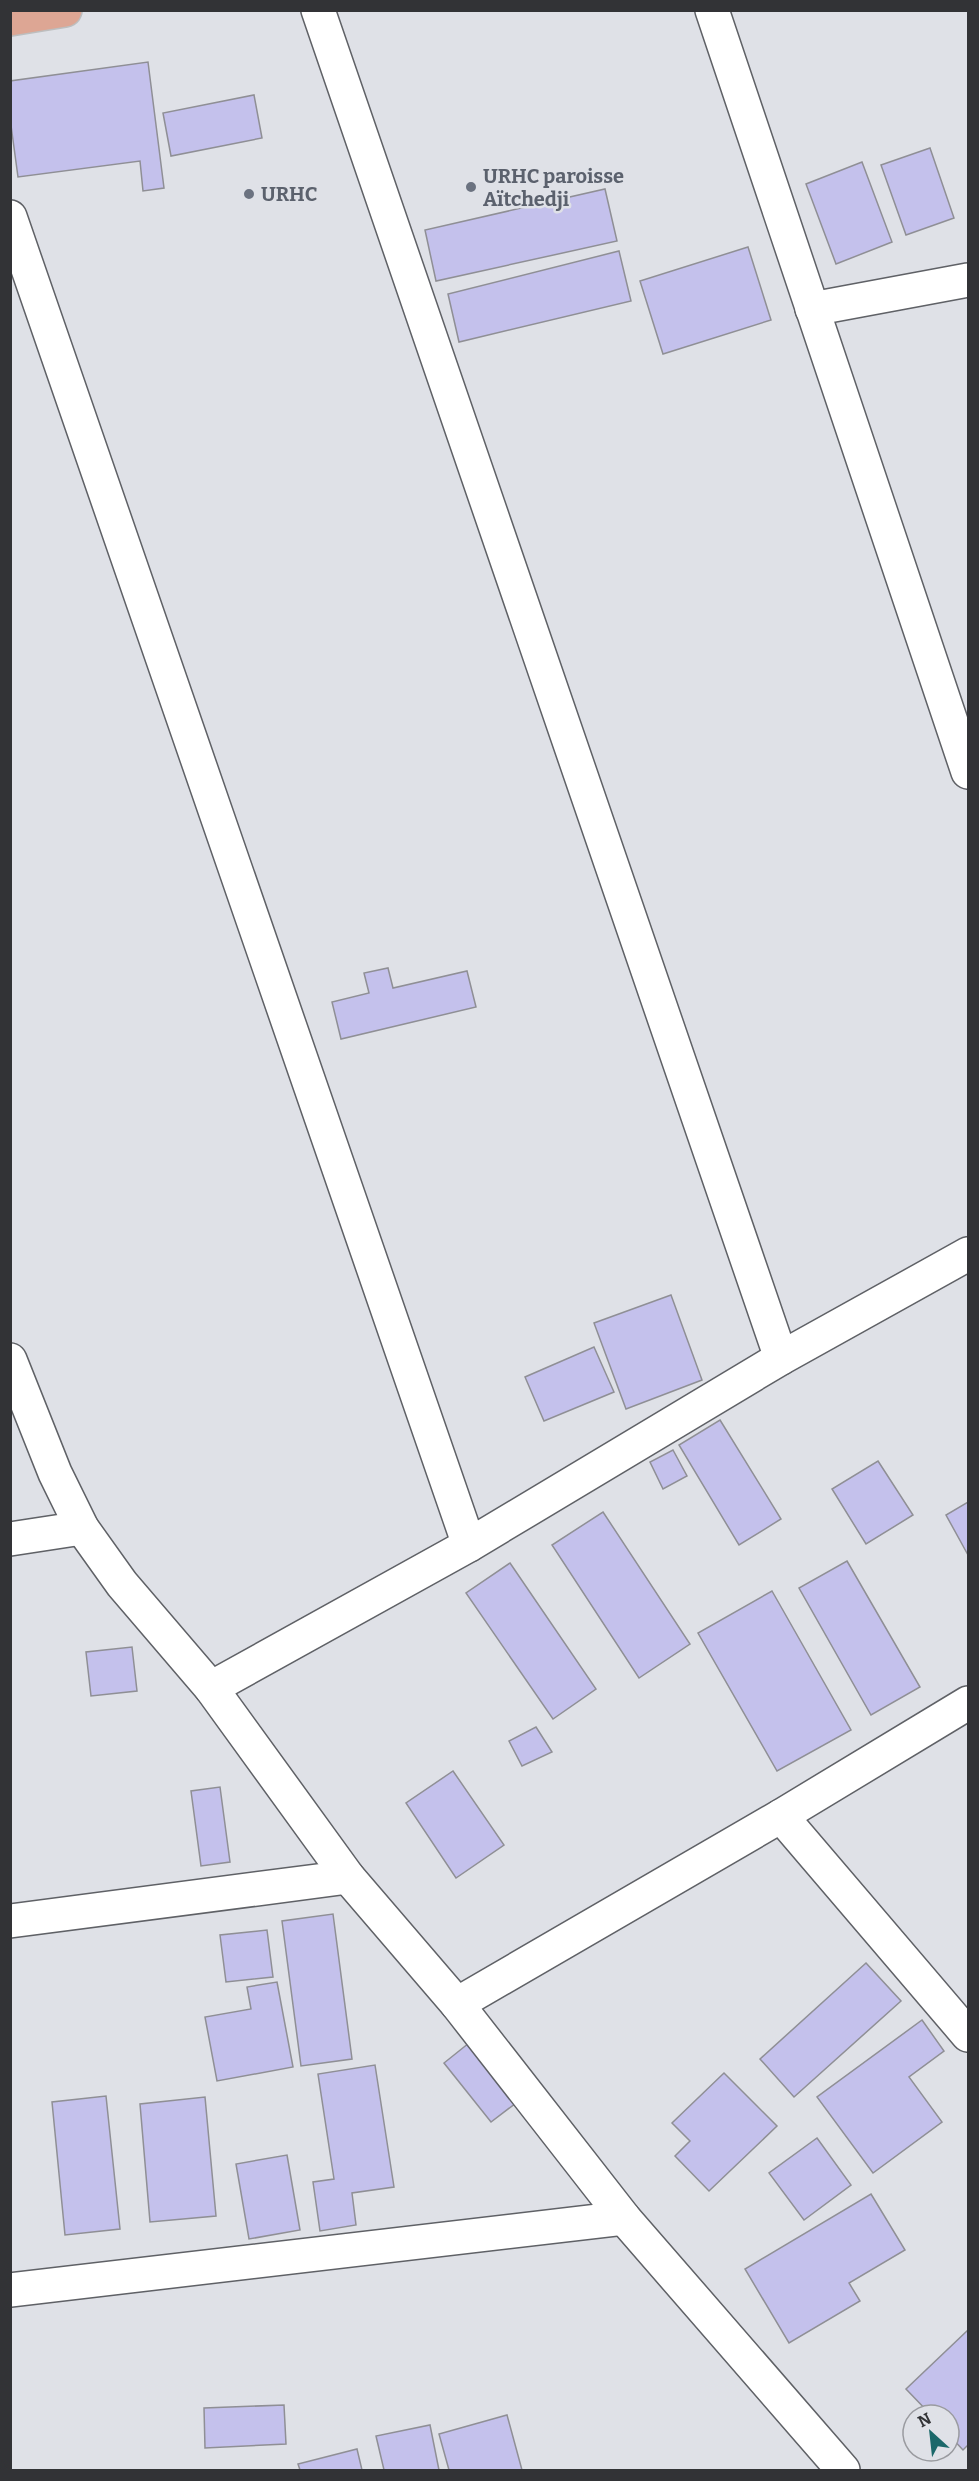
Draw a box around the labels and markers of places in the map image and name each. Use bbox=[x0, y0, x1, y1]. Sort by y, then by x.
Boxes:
place label: URHC paroisse Aïtchedji bbox=[483, 164, 624, 211]
marker: URHC paroisse Aïtchedji bbox=[464, 180, 478, 194]
place label: URHC bbox=[261, 182, 317, 206]
marker: URHC bbox=[242, 187, 256, 201]

